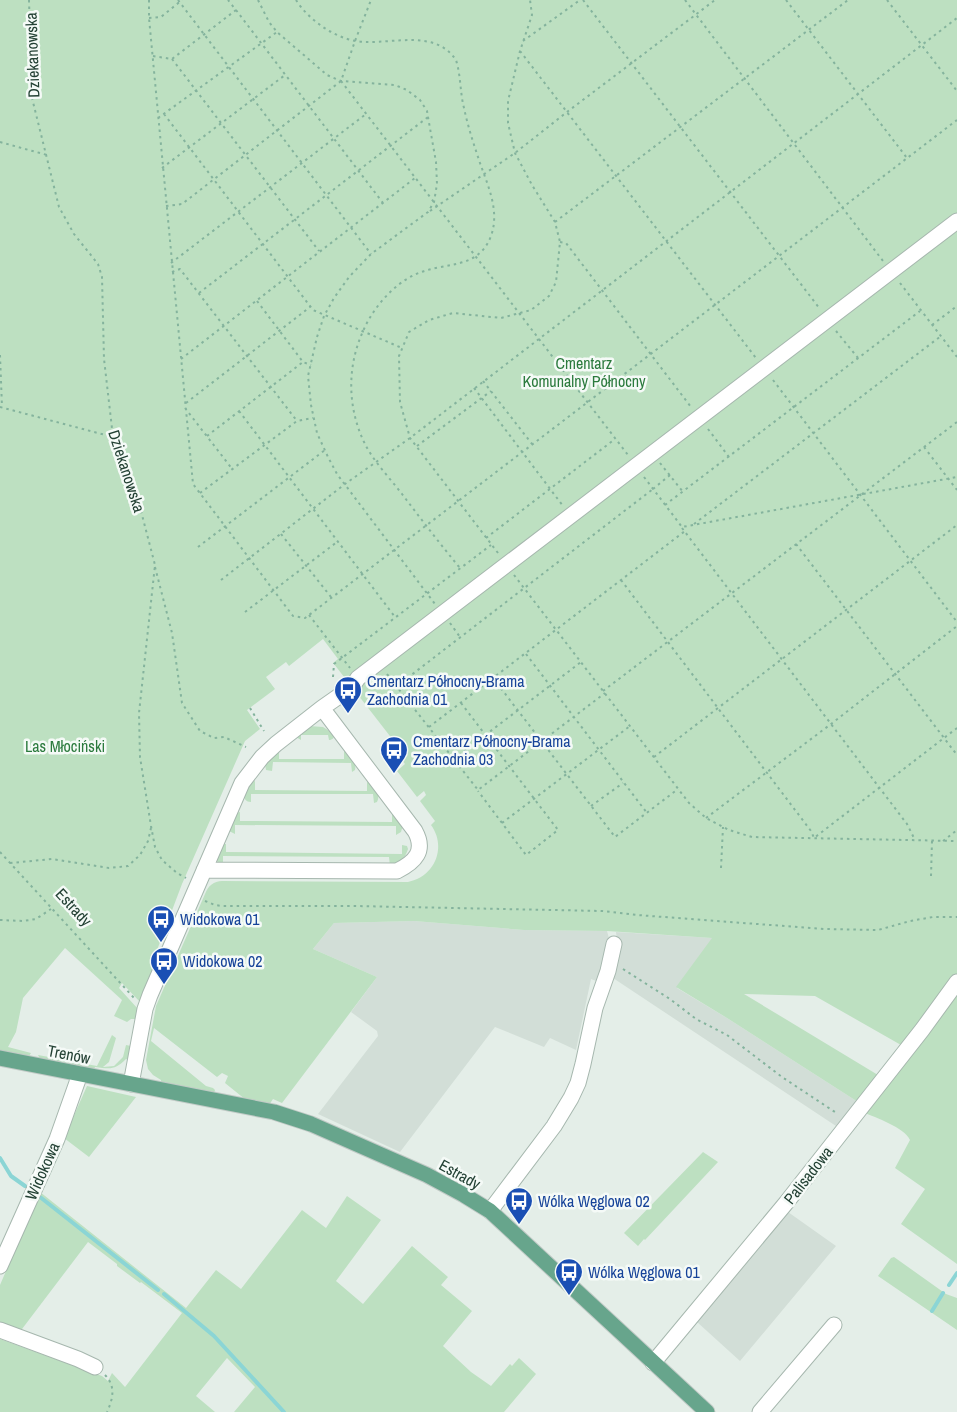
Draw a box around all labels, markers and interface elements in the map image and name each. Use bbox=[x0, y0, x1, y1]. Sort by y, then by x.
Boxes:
street label: Dziekanowska bbox=[19, 11, 44, 98]
park label: Cmentarz Komunalny Północny bbox=[522, 352, 646, 392]
street label: Dziekanowska bbox=[103, 427, 151, 516]
place label: Cmentarz Północny-Brama Zachodnia 01 bbox=[367, 670, 525, 710]
bus stop icon: Cmentarz Północny-Brama Zachodnia 01 bbox=[333, 675, 363, 714]
place label: Cmentarz Północny-Brama Zachodnia 03 bbox=[413, 730, 571, 770]
park label: Las Młociński bbox=[25, 735, 105, 757]
bus stop icon: Cmentarz Północny-Brama Zachodnia 03 bbox=[379, 735, 409, 774]
street label: Estrady bbox=[51, 883, 98, 931]
bus stop icon: Widokowa 01 bbox=[146, 904, 176, 943]
place label: Widokowa 01 bbox=[180, 908, 260, 930]
bus stop icon: Widokowa 02 bbox=[149, 946, 179, 985]
place label: Widokowa 02 bbox=[183, 950, 263, 972]
street label: Trenów bbox=[46, 1039, 93, 1069]
street label: Widokowa bbox=[19, 1138, 65, 1203]
street label: Palisadowa bbox=[778, 1141, 838, 1208]
street label: Estrady bbox=[435, 1154, 485, 1195]
bus stop icon: Wólka Węglowa 02 bbox=[504, 1186, 534, 1225]
place label: Wólka Węglowa 02 bbox=[538, 1190, 650, 1212]
bus stop icon: Wólka Węglowa 01 bbox=[554, 1257, 584, 1296]
place label: Wólka Węglowa 01 bbox=[588, 1261, 701, 1283]

